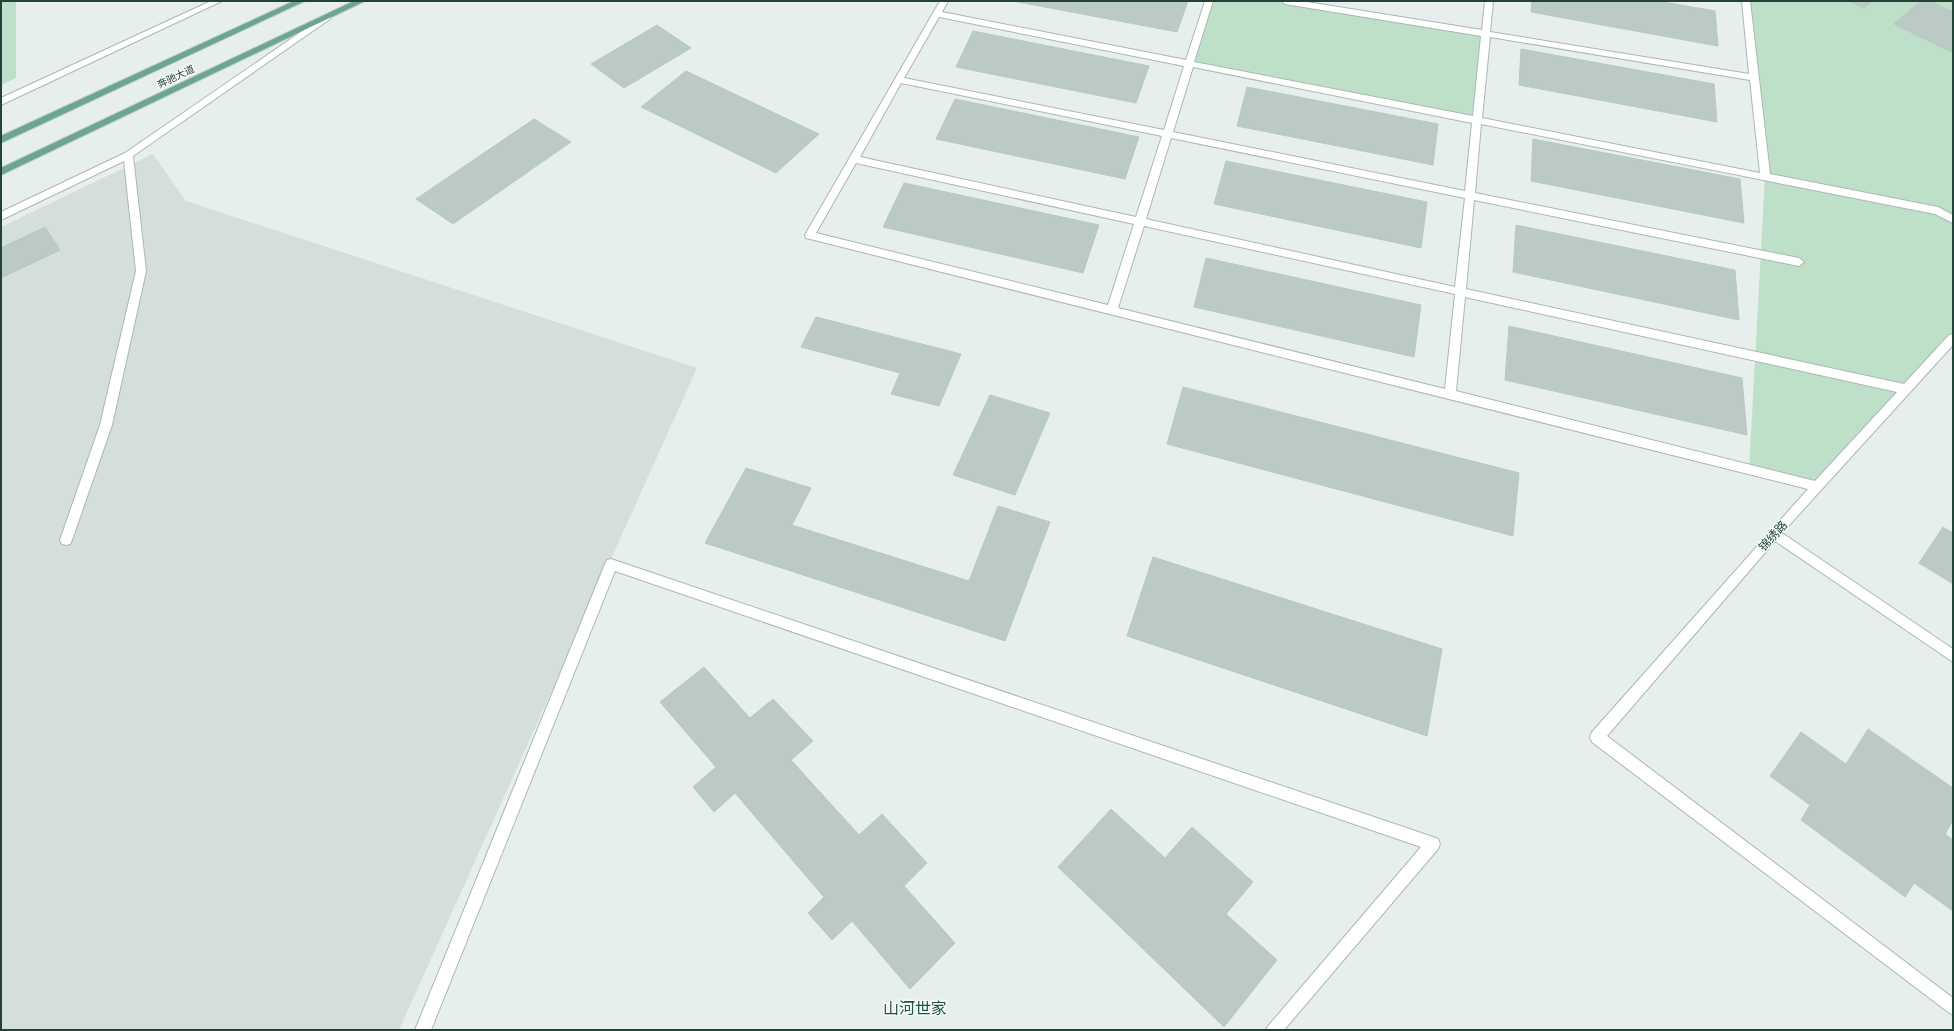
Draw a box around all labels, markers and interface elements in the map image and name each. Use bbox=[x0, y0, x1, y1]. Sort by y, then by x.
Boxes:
street label: 奔驰大道 bbox=[155, 63, 197, 91]
street label: 锦绣路 bbox=[1756, 518, 1790, 554]
district label: 山河世家 bbox=[883, 999, 947, 1018]

